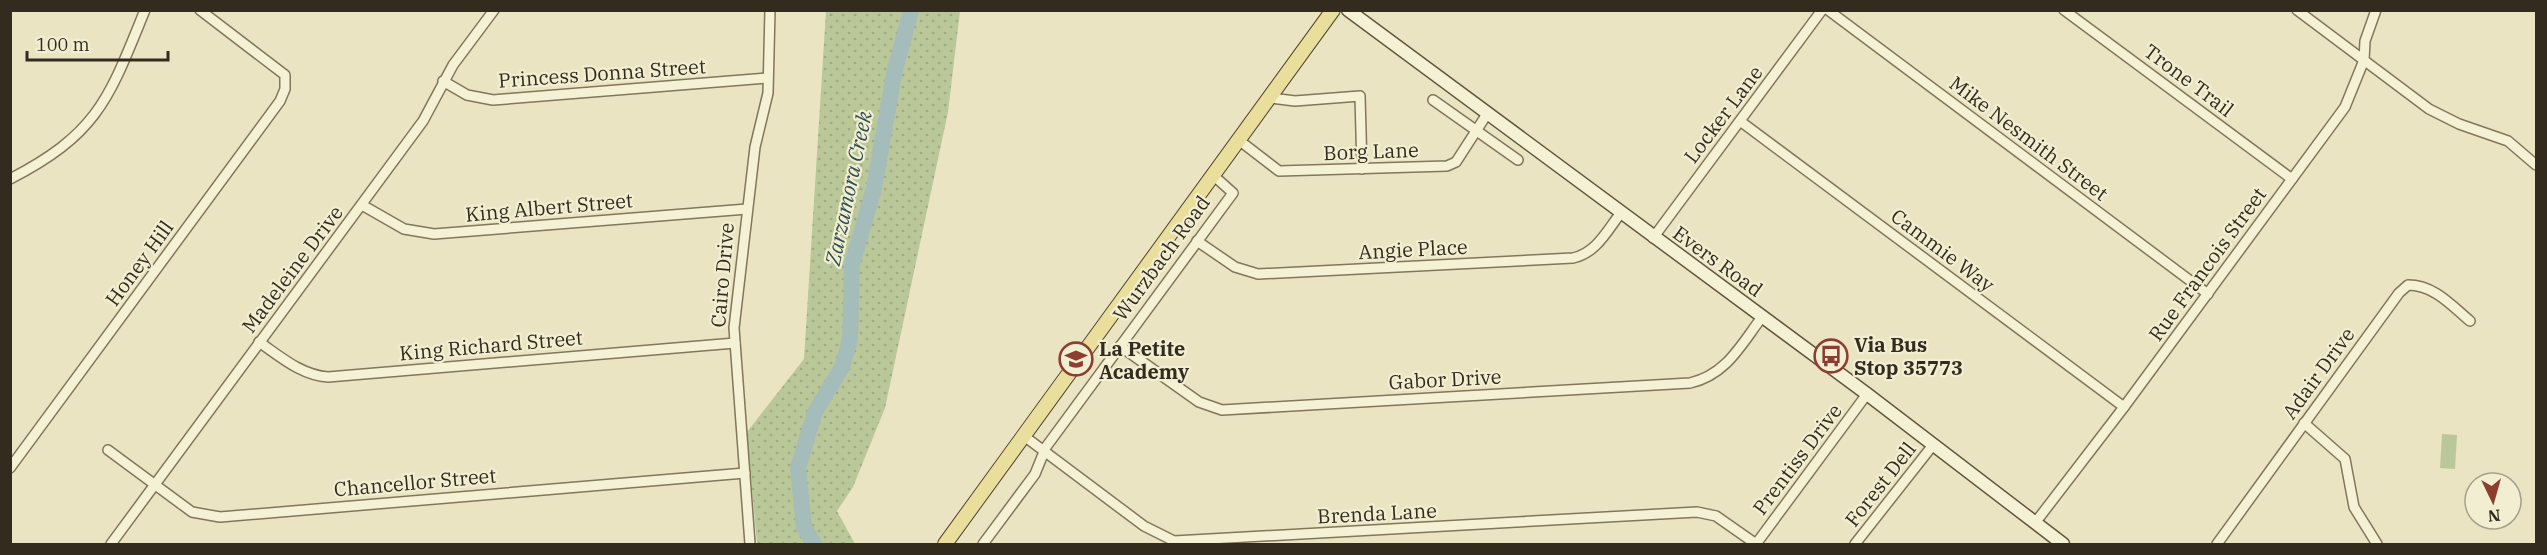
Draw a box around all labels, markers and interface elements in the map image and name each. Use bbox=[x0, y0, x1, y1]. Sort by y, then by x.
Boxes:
scale bar bbox=[27, 24, 168, 62]
text: 100 m bbox=[36, 33, 90, 56]
street label: Trone Trail bbox=[2139, 37, 2239, 123]
street label: Princess Donna Street bbox=[497, 52, 707, 94]
street label: Locker Lane bbox=[1677, 60, 1769, 168]
street label: Mike Nesmith Street bbox=[1944, 69, 2114, 207]
water label: Zarzamora Creek bbox=[818, 107, 878, 269]
street label: Borg Lane bbox=[1323, 136, 1419, 166]
street label: Rue Francois Street bbox=[2142, 182, 2272, 346]
street label: King Albert Street bbox=[464, 186, 634, 228]
street label: Wurzbach Road bbox=[1106, 190, 1216, 326]
street label: Madeleine Drive bbox=[235, 200, 349, 338]
street label: Cammie Way bbox=[1886, 202, 2001, 298]
street label: Honey Hill bbox=[99, 215, 179, 311]
street label: Evers Road bbox=[1668, 219, 1768, 303]
street label: Cairo Drive bbox=[704, 221, 740, 329]
street label: Angie Place bbox=[1358, 233, 1468, 265]
street label: Adair Drive bbox=[2276, 322, 2360, 424]
street label: King Richard Street bbox=[398, 324, 584, 366]
place label: Via Bus Stop 35773 bbox=[1854, 331, 1963, 381]
place label: La Petite Academy bbox=[1099, 335, 1190, 385]
bus stop icon: Via Bus Stop 35773 bbox=[1813, 338, 1849, 374]
school or university icon: La Petite Academy bbox=[1058, 341, 1094, 377]
street label: Gabor Drive bbox=[1388, 363, 1502, 395]
street label: Prentiss Drive bbox=[1746, 398, 1848, 520]
street label: Forest Dell bbox=[1838, 436, 1922, 532]
street label: Chancellor Street bbox=[333, 461, 497, 503]
north arrow bbox=[2463, 471, 2523, 531]
street label: Brenda Lane bbox=[1316, 496, 1438, 530]
text: N bbox=[2487, 505, 2501, 526]

